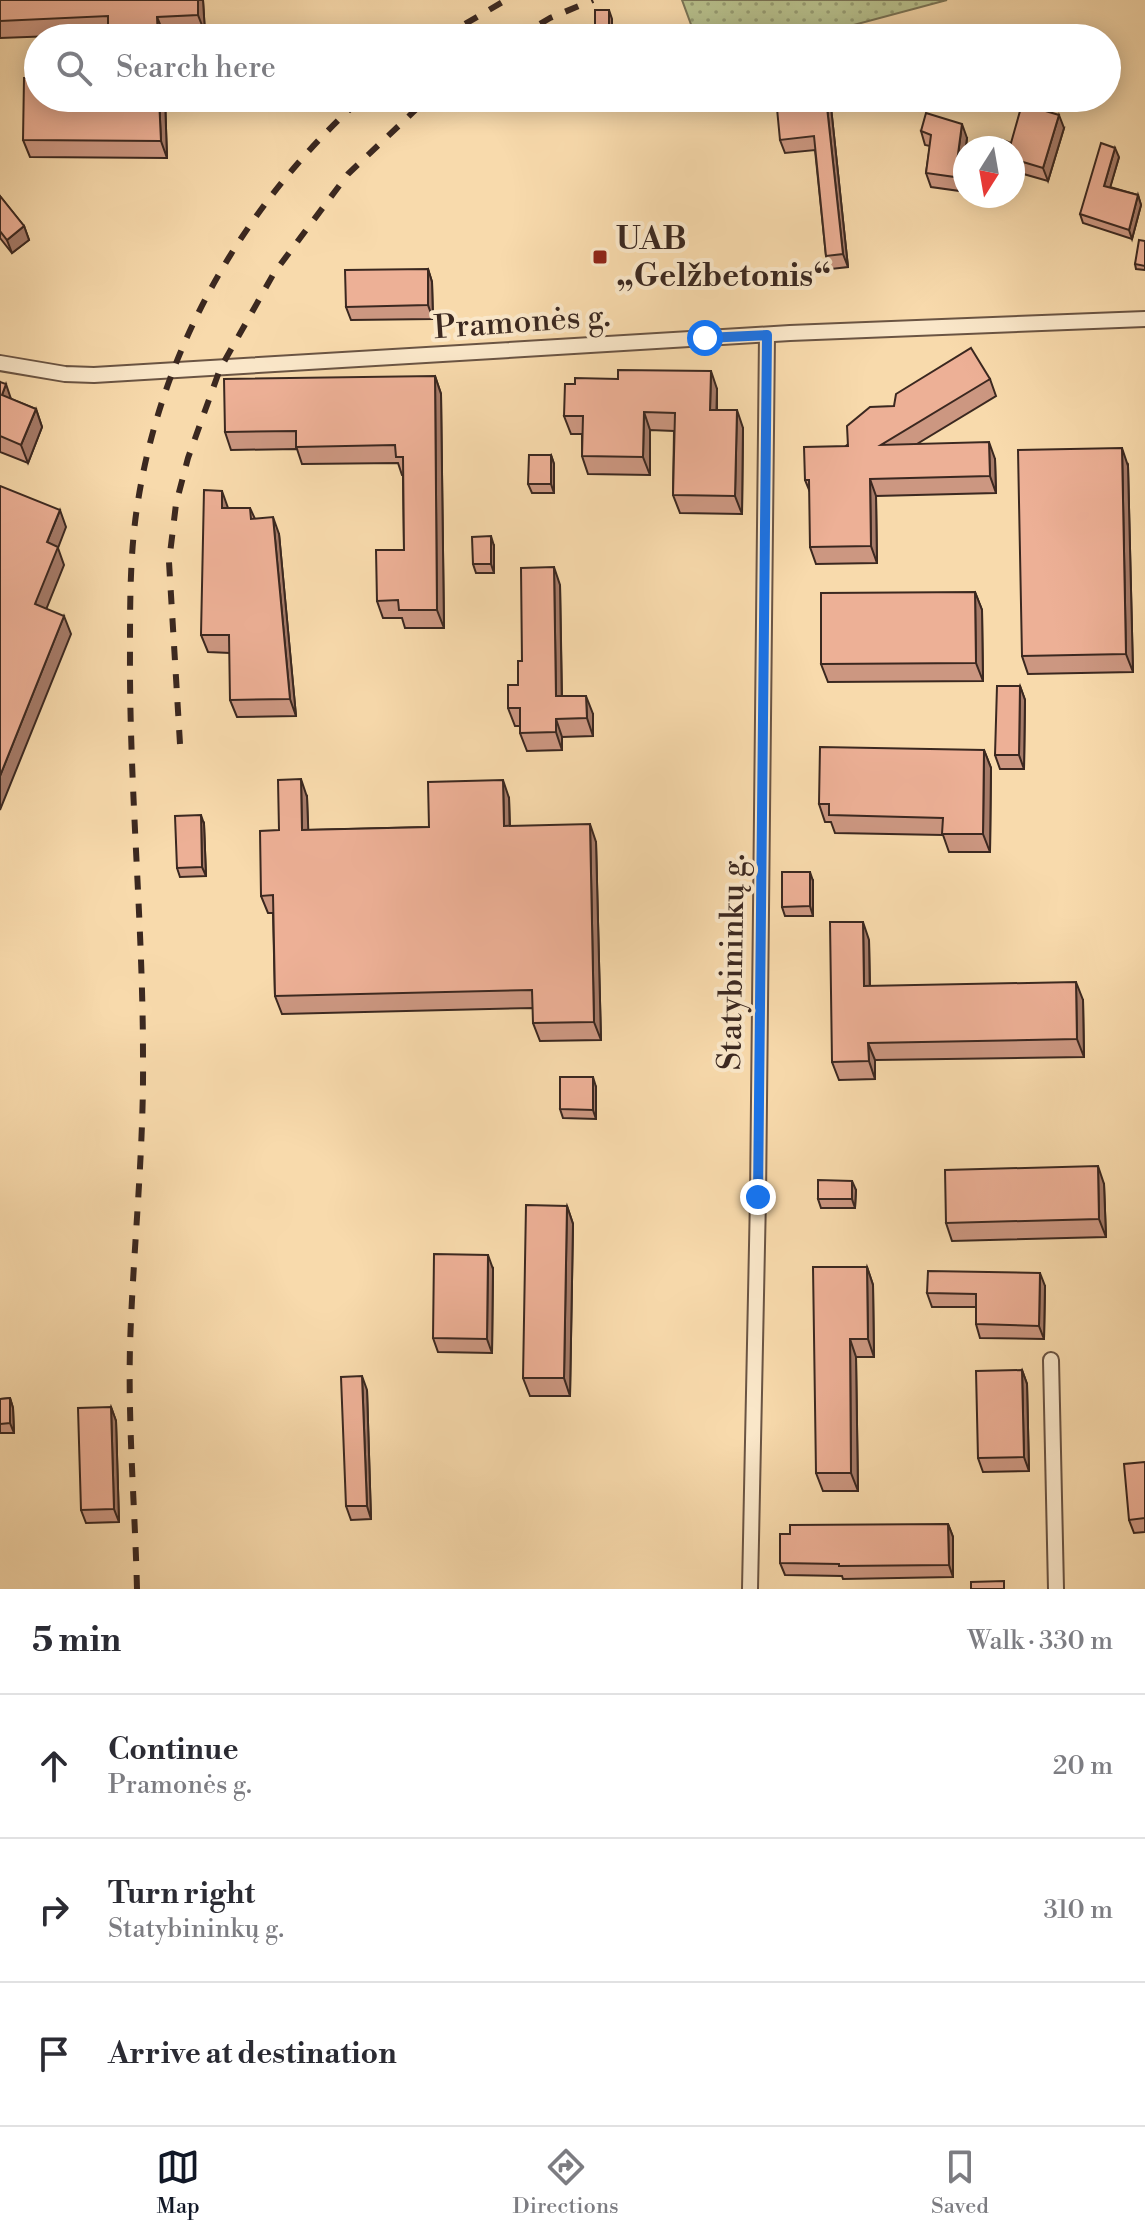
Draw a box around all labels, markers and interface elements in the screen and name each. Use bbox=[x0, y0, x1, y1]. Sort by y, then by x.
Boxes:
search box bbox=[24, 24, 1121, 112]
icon: search bbox=[52, 46, 96, 90]
text: Search here bbox=[116, 49, 276, 87]
north arrow bbox=[953, 136, 1025, 208]
place label: UAB „Gelžbetonis“ bbox=[616, 219, 831, 296]
marker: UAB „Gelžbetonis“ bbox=[591, 248, 609, 266]
street label: Pramonės g. bbox=[432, 296, 612, 348]
route start bbox=[687, 320, 723, 356]
street label: Statybininkų g. bbox=[710, 853, 754, 1071]
route end bbox=[740, 1179, 776, 1215]
text: 5 min bbox=[32, 1620, 121, 1662]
text: Walk · 330 m bbox=[968, 1625, 1113, 1657]
text: Continue bbox=[108, 1731, 239, 1769]
icon: ahead bbox=[32, 1744, 76, 1788]
text: 20 m bbox=[1053, 1750, 1113, 1782]
text: Pramonės g. bbox=[108, 1769, 252, 1801]
text: Turn right bbox=[108, 1875, 255, 1913]
icon: right bbox=[32, 1888, 76, 1932]
text: 310 m bbox=[1044, 1894, 1113, 1926]
text: Statybininkų g. bbox=[108, 1913, 284, 1945]
icon: arrive bbox=[32, 2032, 76, 2076]
text: Arrive at destination bbox=[108, 2035, 397, 2073]
tab: Map bbox=[156, 2145, 200, 2220]
tab: Directions bbox=[513, 2145, 619, 2220]
tab: Saved bbox=[931, 2145, 989, 2220]

